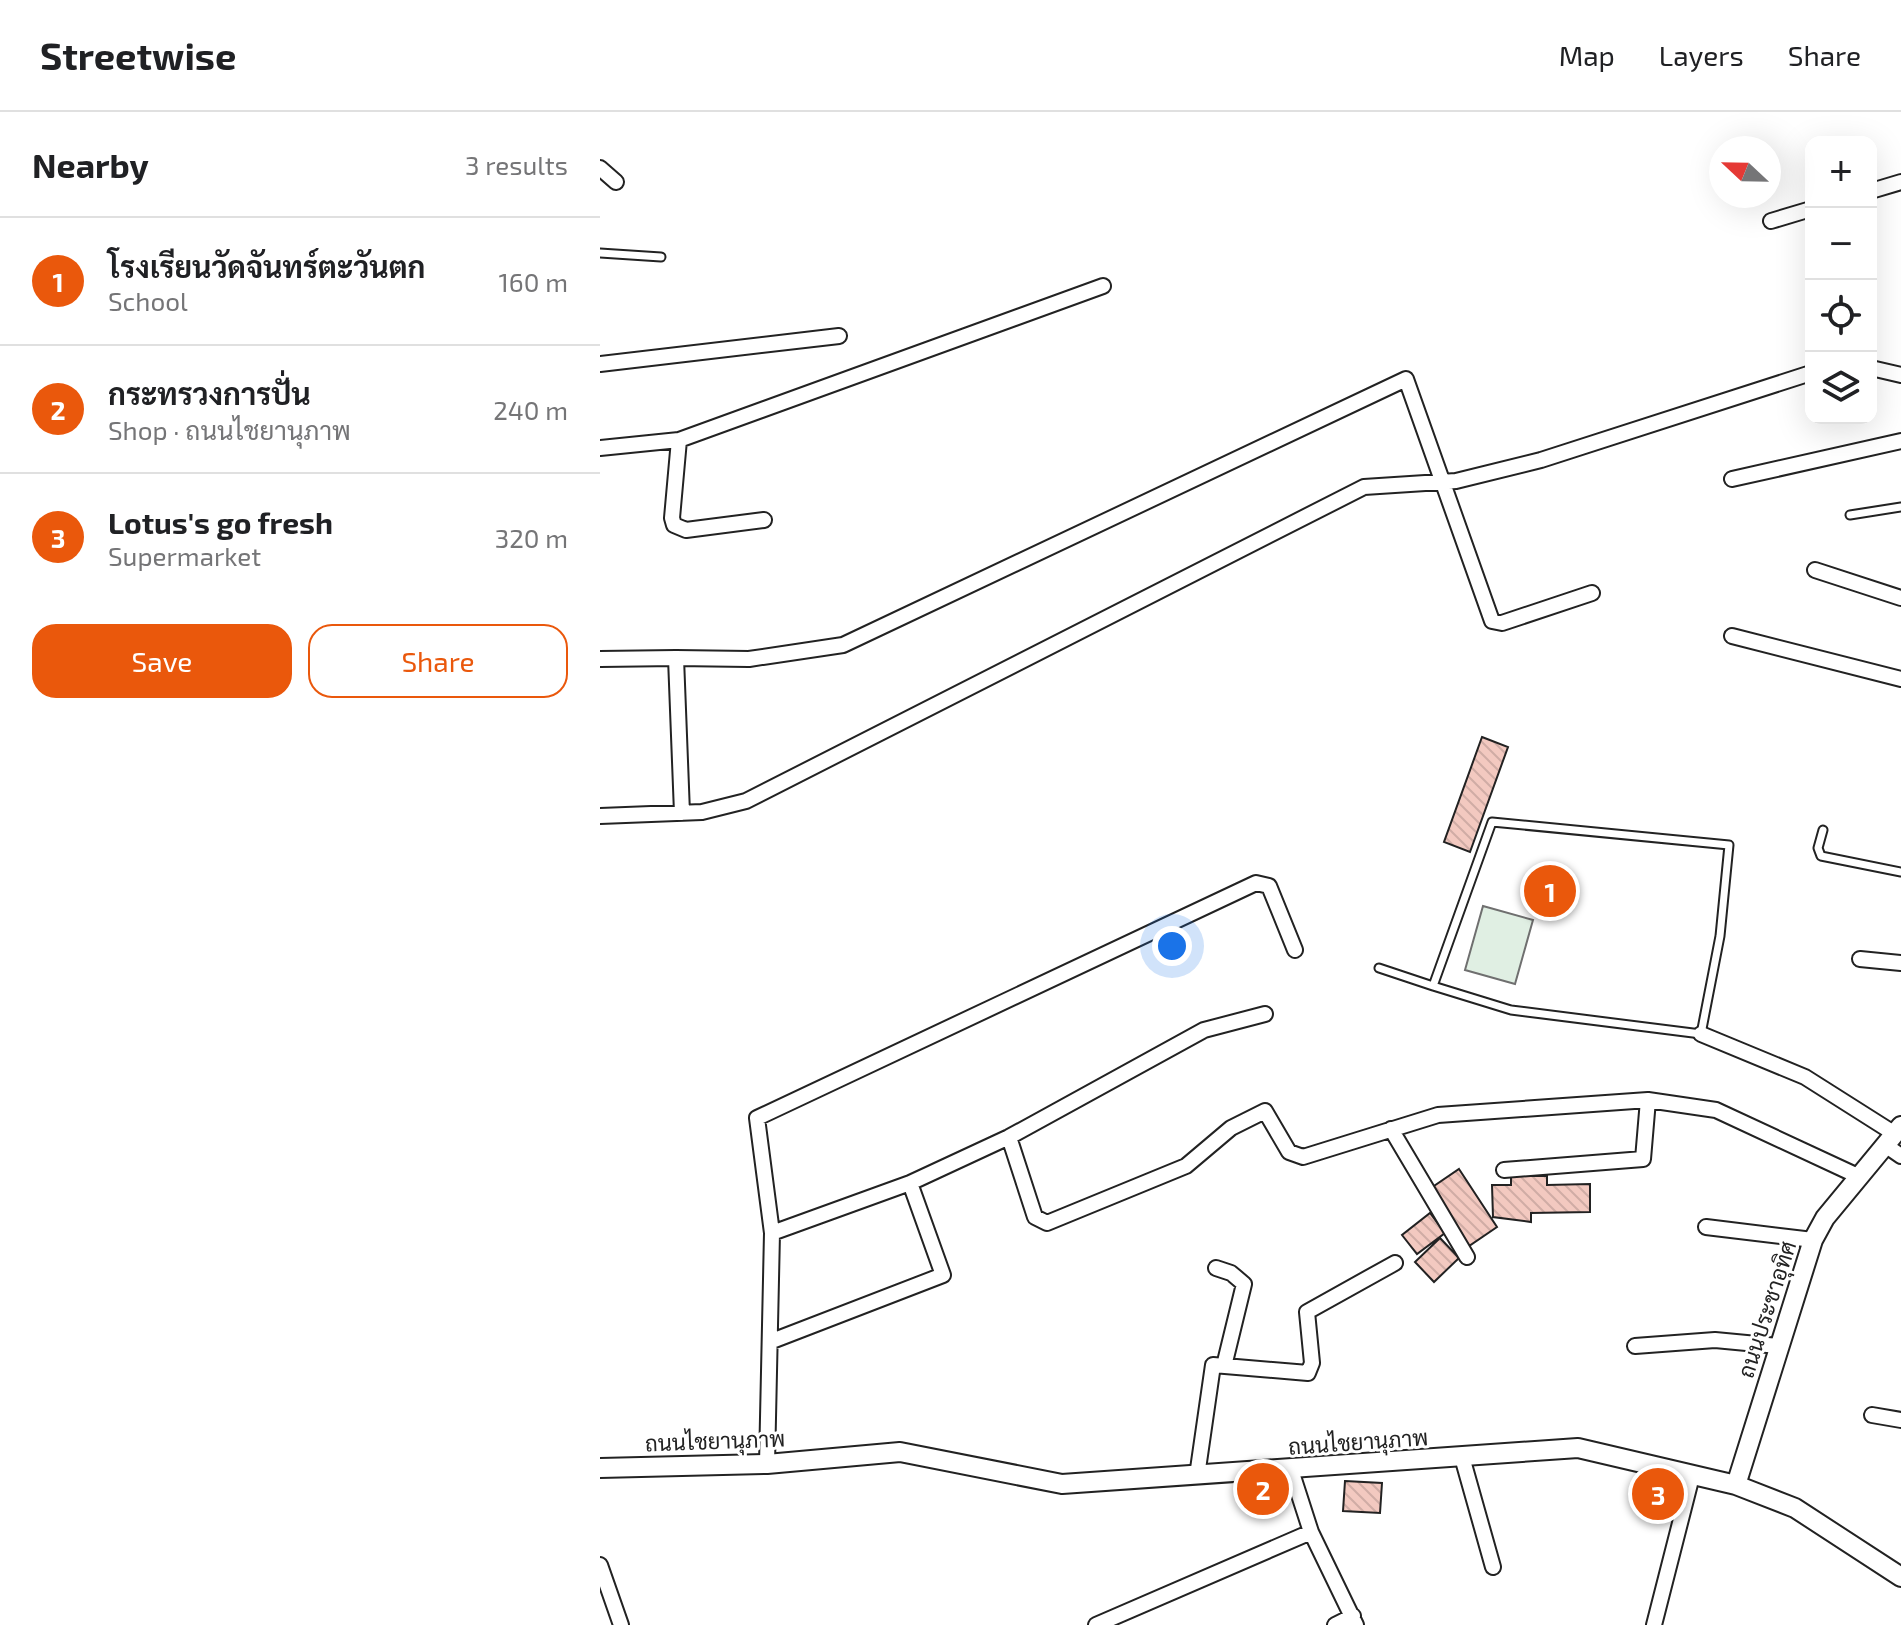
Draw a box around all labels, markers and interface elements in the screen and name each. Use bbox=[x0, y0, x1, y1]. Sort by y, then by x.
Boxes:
text: Streetwise bbox=[40, 32, 236, 78]
text: Map bbox=[1559, 38, 1615, 72]
text: Layers bbox=[1659, 38, 1744, 72]
text: Share bbox=[1788, 38, 1861, 72]
north arrow bbox=[1709, 136, 1781, 208]
map controls bbox=[1805, 136, 1877, 424]
button: + bbox=[1805, 136, 1877, 208]
text: Nearby bbox=[32, 144, 149, 185]
text: 3 results bbox=[465, 149, 568, 180]
button: − bbox=[1805, 208, 1877, 280]
text: โรงเรียนวัดจันทร์ตะวันตก bbox=[108, 248, 425, 284]
text: 1 bbox=[52, 266, 64, 297]
text: 160 m bbox=[499, 266, 568, 297]
button: locate bbox=[1805, 280, 1877, 352]
text: School bbox=[108, 285, 188, 316]
button: layers bbox=[1805, 352, 1877, 424]
text: กระทรวงการปั่น bbox=[108, 375, 311, 411]
text: 2 bbox=[50, 394, 66, 425]
text: 240 m bbox=[493, 394, 568, 425]
text: Shop · ถนนไชยานุภาพ bbox=[108, 414, 351, 445]
text: Lotus's go fresh bbox=[108, 504, 333, 540]
text: 3 bbox=[51, 522, 65, 553]
text: 320 m bbox=[495, 522, 568, 553]
text: Supermarket bbox=[108, 540, 261, 571]
button: Save bbox=[32, 624, 292, 698]
button: Share bbox=[308, 624, 568, 698]
pin: 1 bbox=[1524, 861, 1576, 921]
your location bbox=[1152, 926, 1192, 966]
street label: ถนนประชาอุทิศ bbox=[1732, 1237, 1804, 1382]
street label: ถนนไชยานุภาพ bbox=[1287, 1423, 1429, 1463]
street label: ถนนไชยานุภาพ bbox=[645, 1425, 786, 1459]
pin: 2 bbox=[1237, 1459, 1289, 1519]
pin: 3 bbox=[1632, 1464, 1684, 1524]

